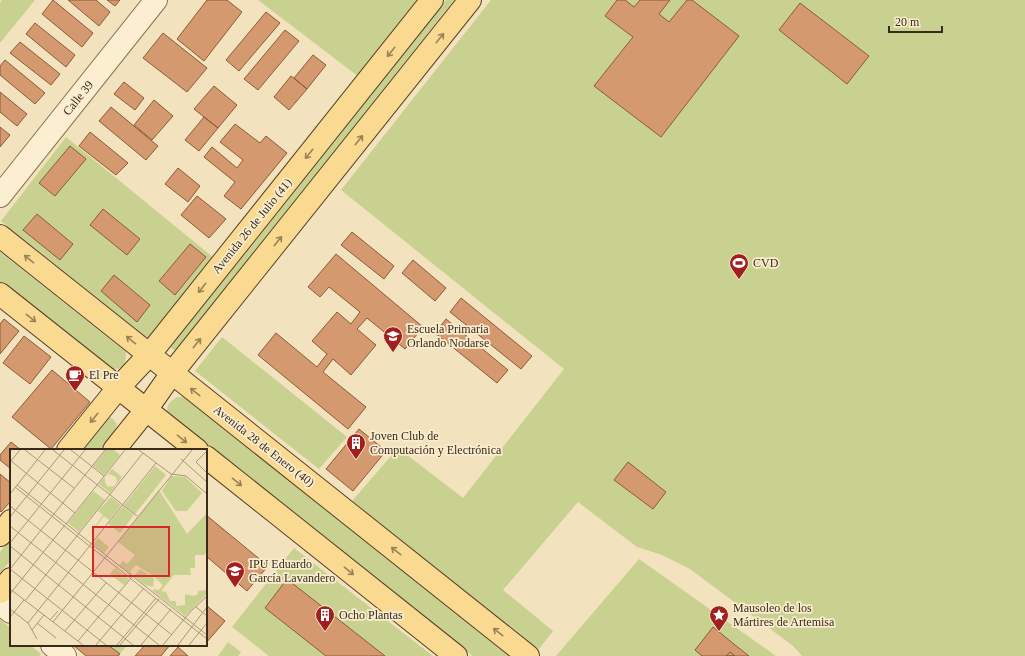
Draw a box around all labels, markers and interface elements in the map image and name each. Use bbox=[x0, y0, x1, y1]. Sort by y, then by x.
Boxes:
scale bar bbox=[889, 8, 942, 34]
text: 20 m bbox=[895, 15, 920, 29]
one-way arrow bbox=[436, 33, 444, 44]
one-way arrow bbox=[386, 47, 395, 58]
street label: Calle 39 bbox=[60, 78, 96, 118]
one-way arrow bbox=[355, 134, 363, 145]
one-way arrow bbox=[305, 148, 314, 159]
street label: Avenida 26 de Julio (41) bbox=[209, 176, 295, 276]
one-way arrow bbox=[273, 236, 282, 247]
sports icon: CVD bbox=[728, 252, 750, 280]
one-way arrow bbox=[24, 255, 35, 264]
place label: CVD bbox=[753, 256, 779, 270]
one-way arrow bbox=[198, 283, 207, 294]
one-way arrow bbox=[25, 314, 36, 323]
place label: Escuela Primaria Orlando Nodarse bbox=[407, 322, 489, 350]
school or university icon: Escuela Primaria Orlando Nodarse bbox=[382, 325, 404, 353]
one-way arrow bbox=[125, 336, 136, 345]
one-way arrow bbox=[192, 338, 201, 348]
cafe icon: El Pre bbox=[64, 364, 86, 392]
place label: El Pre bbox=[89, 368, 119, 382]
one-way arrow bbox=[190, 387, 201, 396]
street label: Avenida 28 de Enero (40) bbox=[211, 402, 317, 490]
one-way arrow bbox=[89, 413, 98, 424]
place label: Joven Club de Computación y Electrónica bbox=[370, 429, 502, 457]
building icon: Joven Club de Computación y Electrónica bbox=[345, 432, 367, 460]
one-way arrow bbox=[177, 434, 188, 443]
inset map bbox=[10, 449, 207, 646]
one-way arrow bbox=[231, 477, 242, 486]
one-way arrow bbox=[390, 547, 401, 555]
place label: IPU Eduardo García Lavandero bbox=[249, 557, 335, 585]
school or university icon: IPU Eduardo García Lavandero bbox=[224, 560, 246, 588]
one-way arrow bbox=[344, 567, 355, 576]
place label: Mausoleo de los Mártires de Artemisa bbox=[733, 601, 835, 629]
building icon: Ocho Plantas bbox=[314, 604, 336, 632]
place icon: Mausoleo de los Mártires de Artemisa bbox=[708, 604, 730, 632]
place label: Ocho Plantas bbox=[339, 608, 403, 622]
one-way arrow bbox=[492, 627, 503, 636]

